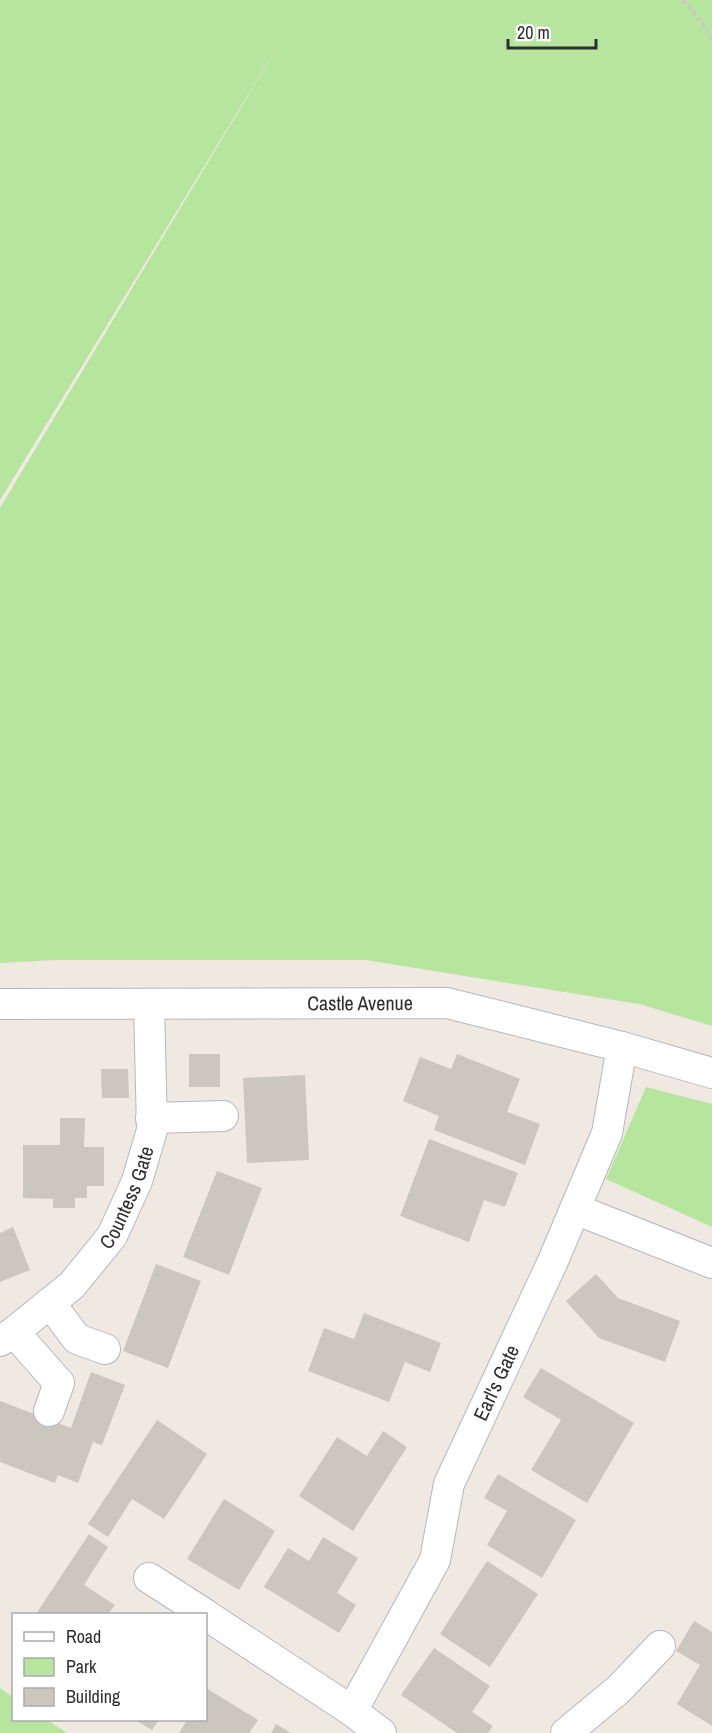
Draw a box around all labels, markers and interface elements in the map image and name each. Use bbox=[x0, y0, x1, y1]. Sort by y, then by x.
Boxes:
scale bar bbox=[508, 12, 596, 50]
text: 20 m bbox=[517, 20, 550, 45]
street label: Castle Avenue bbox=[307, 989, 413, 1016]
street label: Countess Gate bbox=[93, 1143, 160, 1255]
street label: Earl's Gate bbox=[466, 1340, 525, 1425]
legend bbox=[12, 1613, 207, 1721]
text: Road bbox=[66, 1624, 101, 1649]
text: Park bbox=[66, 1654, 97, 1679]
text: Building bbox=[66, 1684, 121, 1709]

